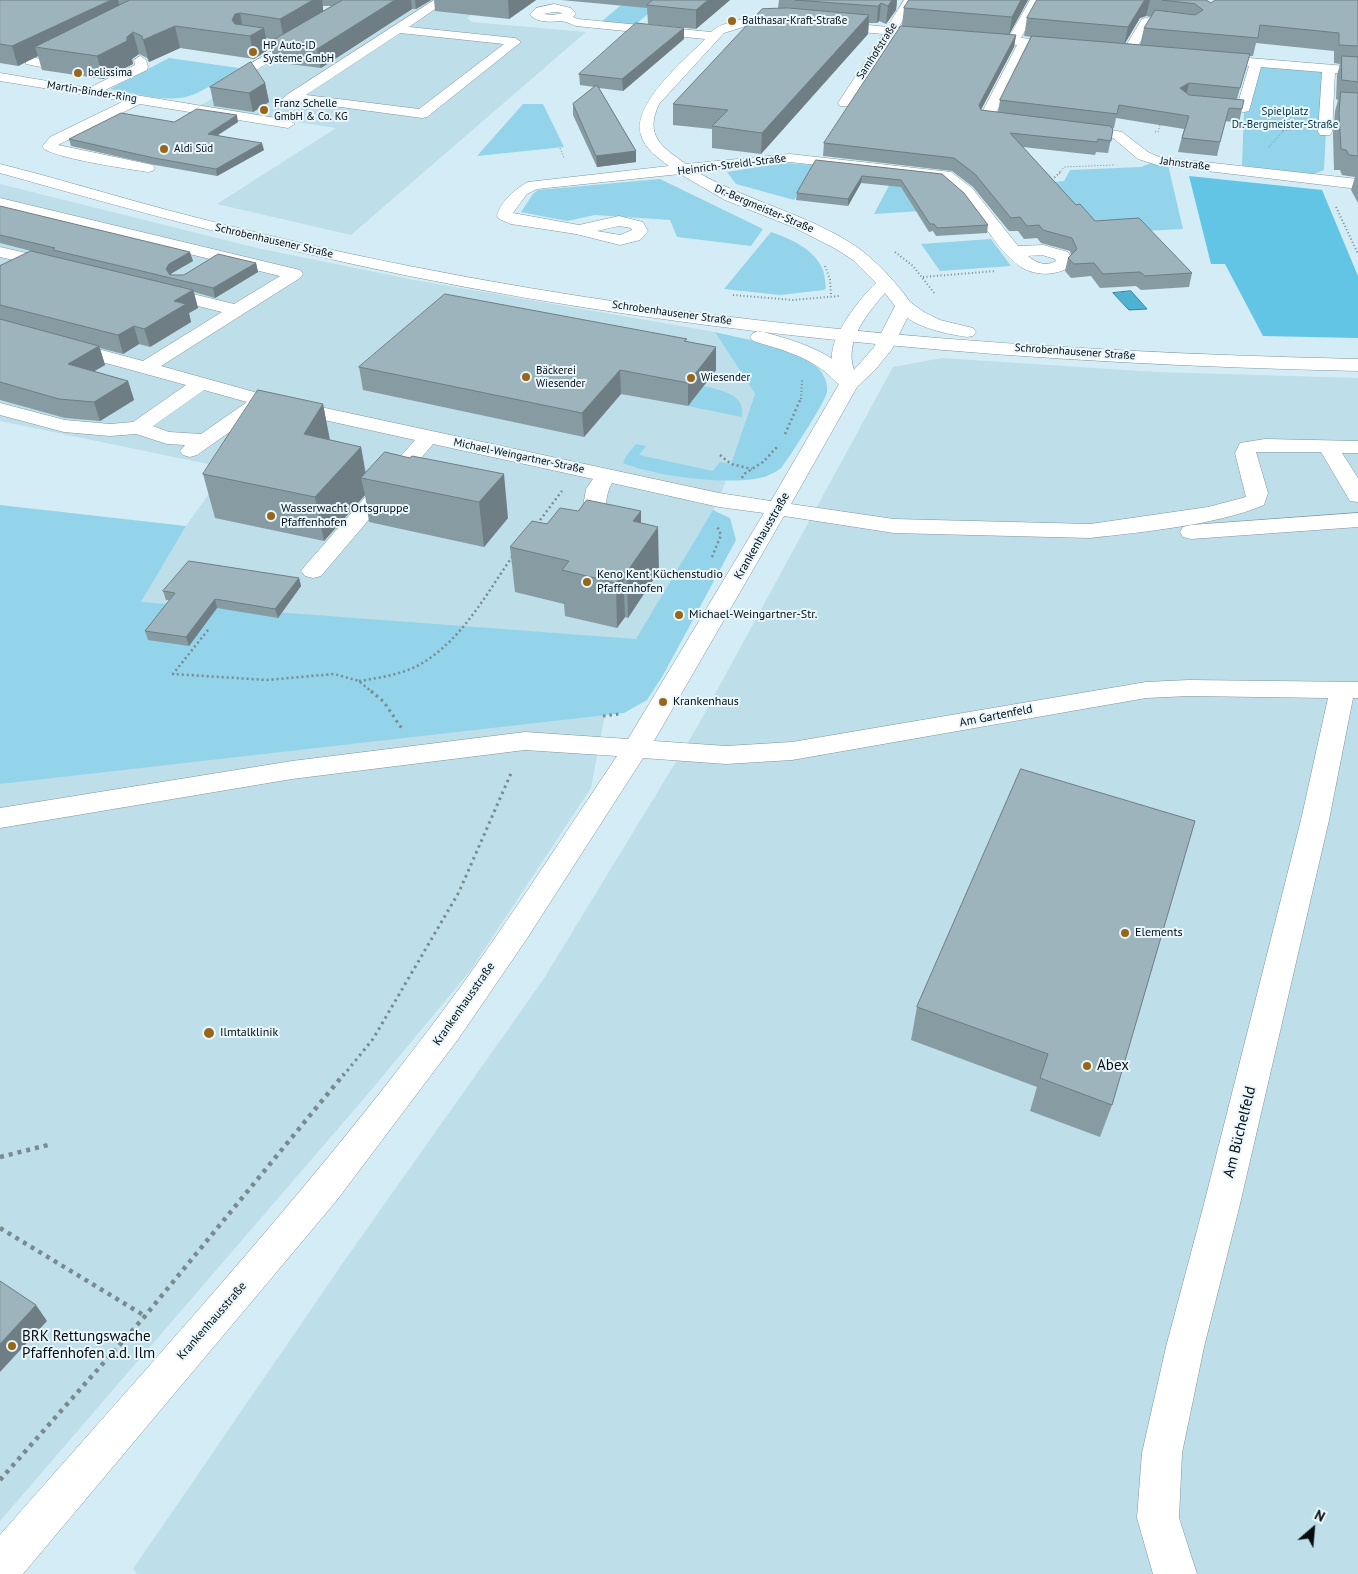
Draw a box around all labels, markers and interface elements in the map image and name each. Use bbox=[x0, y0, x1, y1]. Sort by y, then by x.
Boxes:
place label: Balthasar-Kraft-Straße bbox=[742, 14, 847, 28]
marker: Balthasar-Kraft-Straße bbox=[726, 15, 738, 27]
street label: Samhofstraße bbox=[854, 20, 900, 82]
place label: HP Auto-ID Systeme GmbH bbox=[263, 39, 334, 65]
marker: HP Auto-ID Systeme GmbH bbox=[247, 46, 259, 58]
place label: belissima bbox=[88, 66, 132, 80]
marker: belissima bbox=[72, 67, 84, 79]
street label: Martin-Binder-Ring bbox=[46, 78, 138, 106]
place label: Franz Schelle GmbH & Co. KG bbox=[274, 97, 348, 123]
marker: Franz Schelle GmbH & Co. KG bbox=[258, 104, 270, 116]
park label: Spielplatz Dr.-Bergmeister-Straße bbox=[1232, 105, 1338, 131]
place label: Aldi Süd bbox=[174, 142, 213, 156]
marker: Aldi Süd bbox=[158, 143, 170, 155]
street label: Heinrich-Streidl-Straße bbox=[677, 152, 787, 178]
street label: Jahnstraße bbox=[1159, 154, 1211, 174]
street label: Dr.-Bergmeister-Straße bbox=[712, 182, 816, 236]
street label: Schrobenhausener Straße bbox=[214, 221, 334, 261]
street label: Schrobenhausener Straße bbox=[611, 298, 733, 328]
street label: Schrobenhausener Straße bbox=[1014, 341, 1136, 363]
place label: Bäckerei Wiesender bbox=[536, 364, 585, 390]
marker: Bäckerei Wiesender bbox=[520, 371, 532, 383]
place label: Wiesender bbox=[701, 371, 750, 385]
marker: Wiesender bbox=[685, 372, 697, 384]
street label: Michael-Weingartner-Straße bbox=[452, 436, 586, 476]
street label: Krankenhausstraße bbox=[731, 490, 793, 582]
place label: Wasserwacht Ortsgruppe Pfaffenhofen bbox=[281, 502, 409, 530]
marker: Wasserwacht Ortsgruppe Pfaffenhofen bbox=[265, 510, 277, 522]
place label: Keno Kent Küchenstudio Pfaffenhofen bbox=[597, 568, 723, 596]
marker: Keno Kent Küchenstudio Pfaffenhofen bbox=[581, 576, 593, 588]
place label: Michael-Weingartner-Str. bbox=[689, 608, 817, 622]
marker: Michael-Weingartner-Str. bbox=[673, 609, 685, 621]
place label: Krankenhaus bbox=[673, 695, 739, 709]
marker: Krankenhaus bbox=[657, 696, 669, 708]
street label: Am Gartenfeld bbox=[958, 702, 1034, 730]
place label: Elements bbox=[1135, 926, 1183, 940]
marker: Elements bbox=[1119, 927, 1131, 939]
street label: Krankenhausstraße bbox=[430, 960, 498, 1048]
marker: Ilmtalklinik bbox=[202, 1026, 216, 1040]
place label: Ilmtalklinik bbox=[220, 1026, 278, 1040]
place label: Abex bbox=[1097, 1057, 1129, 1075]
marker: Abex bbox=[1081, 1060, 1093, 1072]
street label: Am Büchelfeld bbox=[1220, 1084, 1260, 1180]
street label: Krankenhausstraße bbox=[174, 1279, 250, 1363]
place label: BRK Rettungswache Pfaffenhofen a.d. Ilm bbox=[22, 1328, 155, 1363]
marker: BRK Rettungswache Pfaffenhofen a.d. Ilm bbox=[6, 1340, 18, 1352]
north arrow bbox=[1288, 1504, 1338, 1554]
text: N bbox=[1312, 1506, 1328, 1526]

